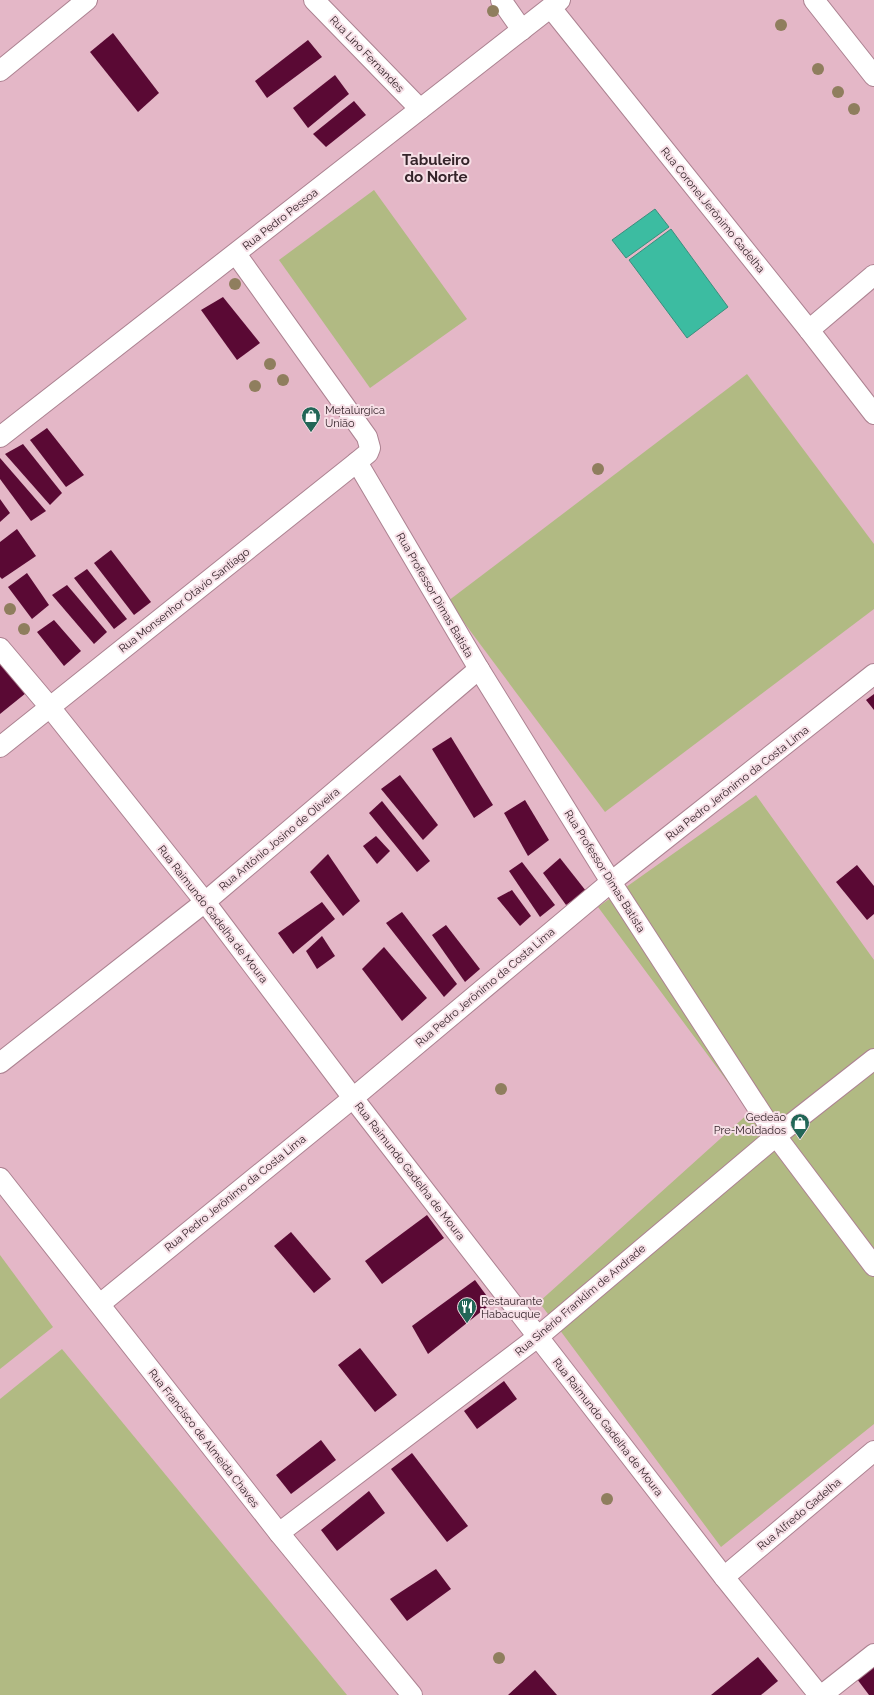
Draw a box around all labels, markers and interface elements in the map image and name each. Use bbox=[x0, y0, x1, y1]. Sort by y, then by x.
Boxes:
street label: Rua Lino Fernandes bbox=[327, 14, 406, 95]
street label: Rua Coronel Jerônimo Gadelha bbox=[658, 145, 767, 276]
district label: Tabuleiro do Norte bbox=[402, 151, 470, 186]
street label: Rua Pedro Pessoa bbox=[240, 186, 321, 253]
place label: Metalúrgica União bbox=[325, 404, 385, 430]
shop icon: Metalúrgica União bbox=[300, 405, 322, 433]
street label: Rua Professor Dimas Batista bbox=[394, 531, 476, 660]
street label: Rua Monsenhor Otávio Santiago bbox=[116, 545, 253, 655]
street label: Rua Pedro Jerônimo da Costa Lima bbox=[663, 724, 811, 843]
street label: Rua Antônio Josino de Oliveira bbox=[216, 785, 342, 894]
street label: Rua Professor Dimas Batista bbox=[562, 808, 648, 935]
street label: Rua Raimundo Gadelha de Moura bbox=[155, 843, 270, 986]
street label: Rua Pedro Jerônimo da Costa Lima bbox=[413, 925, 558, 1050]
street label: Rua Raimundo Gadelha de Moura bbox=[352, 1100, 467, 1243]
place label: Gedeão Pre-Moldados bbox=[714, 1111, 786, 1137]
shop icon: Gedeão Pre-Moldados bbox=[789, 1112, 811, 1140]
street label: Rua Pedro Jerônimo da Costa Lima bbox=[162, 1132, 308, 1254]
street label: Rua Sinério Franklim de Andrade bbox=[513, 1242, 648, 1359]
place label: Restaurante Habacuque bbox=[481, 1295, 543, 1321]
restaurant icon: Restaurante Habacuque bbox=[456, 1296, 478, 1324]
street label: Rua Raimundo Gadelha de Moura bbox=[550, 1356, 665, 1499]
street label: Rua Francisco de Almeida Chaves bbox=[146, 1367, 262, 1510]
street label: Rua Alfredo Gadelha bbox=[755, 1476, 844, 1553]

